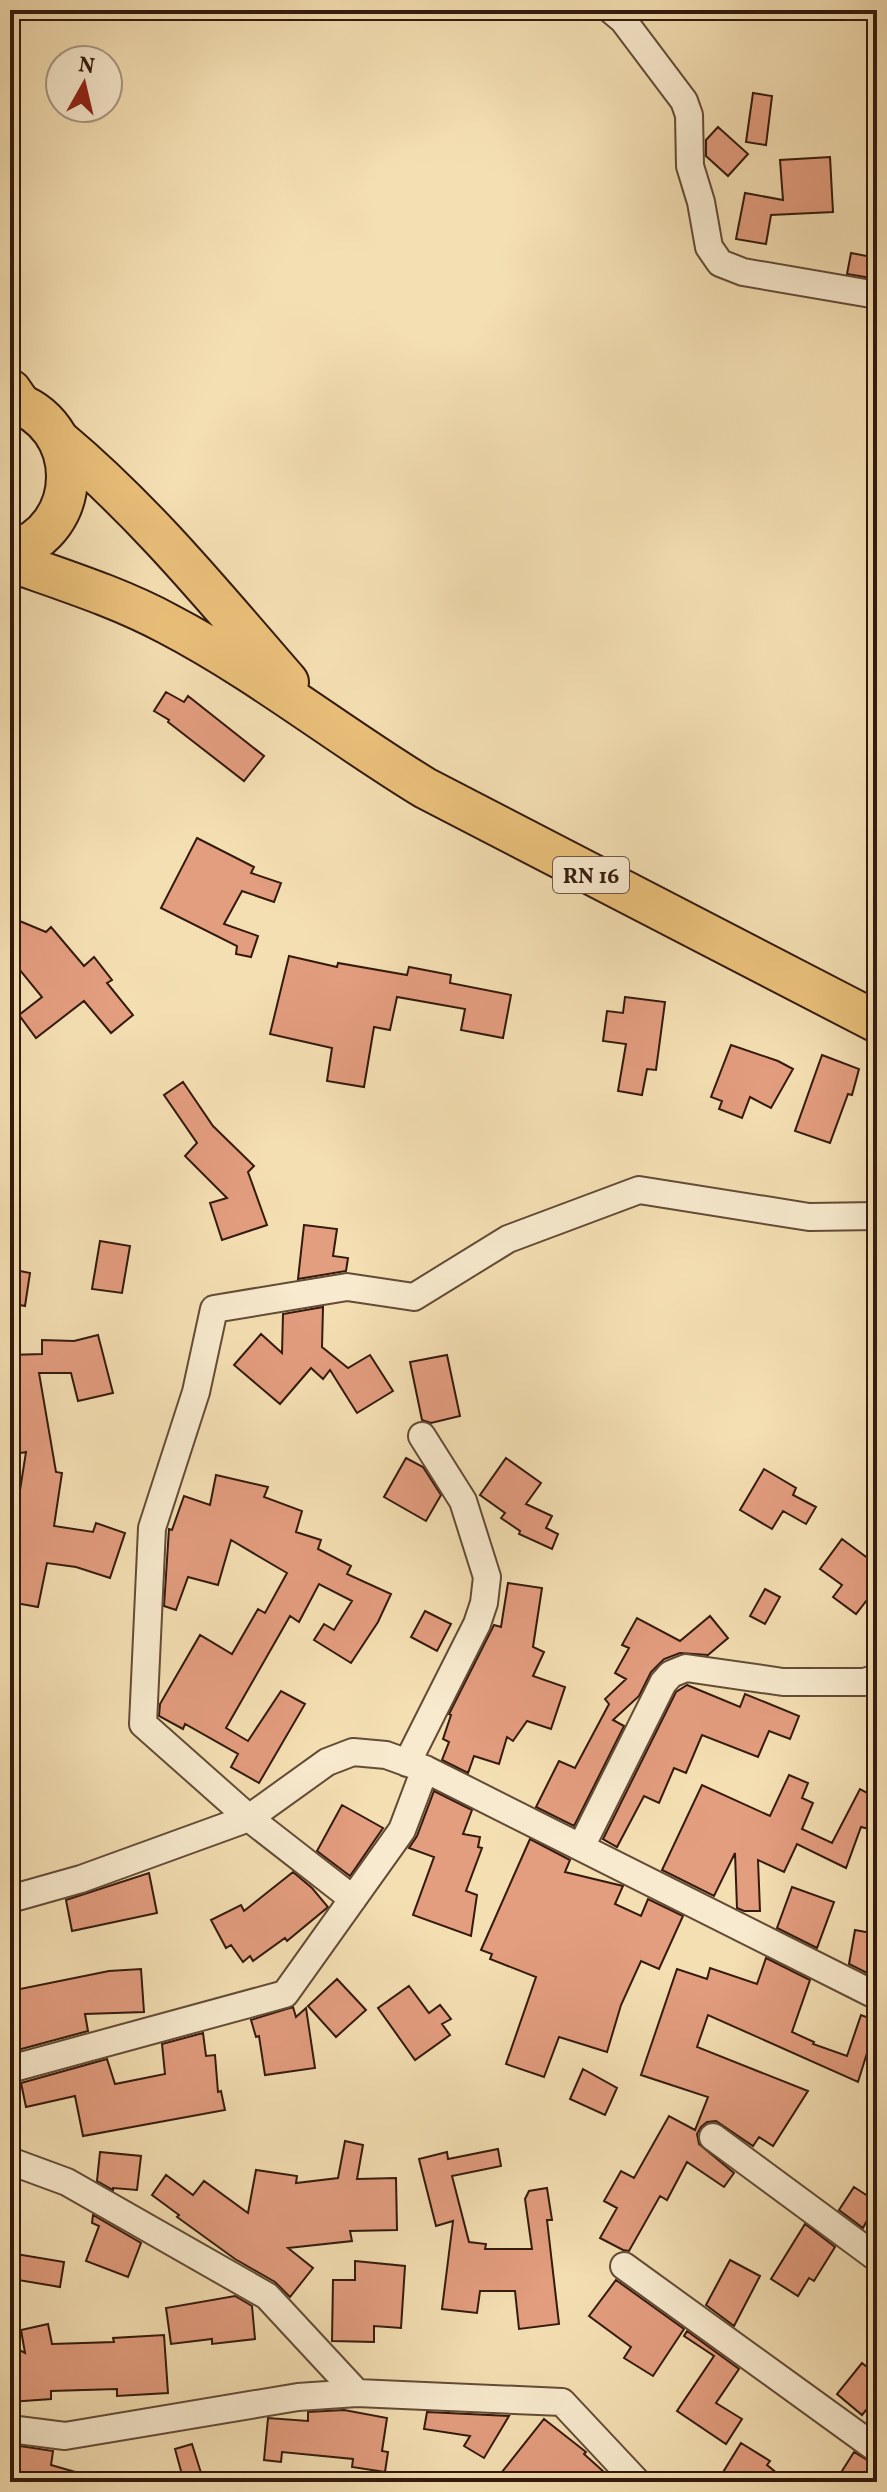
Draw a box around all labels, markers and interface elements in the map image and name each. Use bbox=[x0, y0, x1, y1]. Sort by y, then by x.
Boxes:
north arrow bbox=[44, 44, 124, 124]
text: N bbox=[76, 50, 97, 83]
road number: RN 16 bbox=[553, 857, 629, 893]

